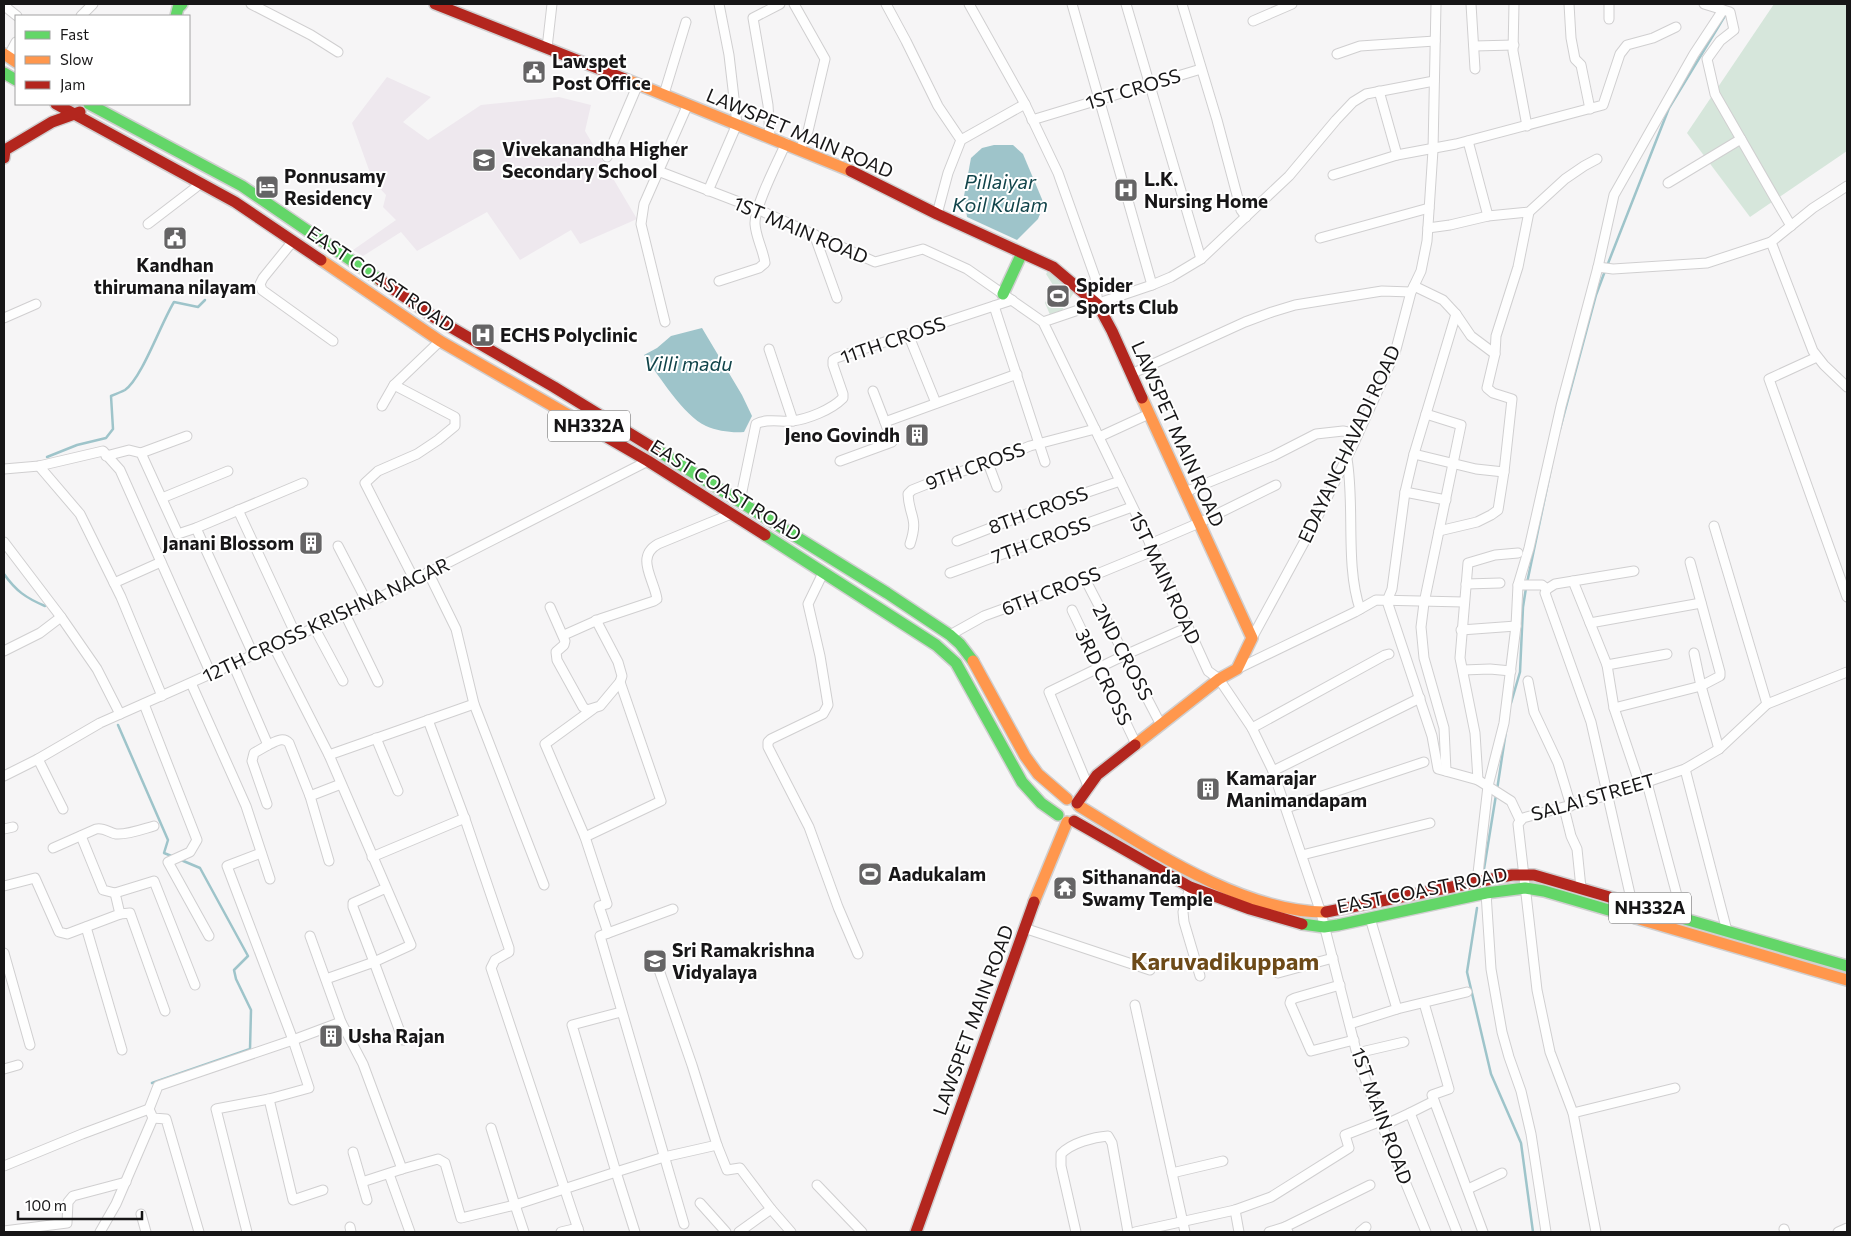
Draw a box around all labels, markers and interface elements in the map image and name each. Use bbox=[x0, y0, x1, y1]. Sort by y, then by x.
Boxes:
legend bbox=[15, 15, 190, 105]
text: Fast bbox=[60, 25, 89, 43]
place label: Lawspet Post Office bbox=[552, 49, 651, 94]
text: Slow bbox=[60, 50, 93, 68]
public building icon: Lawspet Post Office bbox=[521, 59, 547, 85]
street label: 1ST CROSS bbox=[1083, 63, 1183, 114]
text: Jam bbox=[60, 75, 85, 93]
street label: LAWSPET MAIN ROAD bbox=[703, 83, 897, 182]
place label: Vivekanandha Higher Secondary School bbox=[502, 137, 688, 182]
school or university icon: Vivekanandha Higher Secondary School bbox=[471, 147, 497, 173]
place label: Ponnusamy Residency bbox=[284, 164, 386, 209]
place label: L.K. Nursing Home bbox=[1144, 167, 1268, 212]
water label: Pillaiyar Koil Kulam bbox=[952, 169, 1048, 216]
hotel icon: Ponnusamy Residency bbox=[254, 174, 280, 200]
hospital icon: L.K. Nursing Home bbox=[1113, 177, 1139, 203]
street label: 1ST MAIN ROAD bbox=[730, 191, 872, 268]
street label: EAST COAST ROAD bbox=[303, 221, 460, 337]
public building icon: Kandhan thirumana nilayam bbox=[162, 225, 188, 251]
place label: Kandhan thirumana nilayam bbox=[94, 253, 256, 298]
place label: Spider Sports Club bbox=[1076, 273, 1179, 318]
sports icon: Spider Sports Club bbox=[1045, 283, 1071, 309]
street label: 11TH CROSS bbox=[837, 311, 948, 368]
hospital icon: ECHS Polyclinic bbox=[470, 322, 496, 348]
place label: ECHS Polyclinic bbox=[500, 323, 637, 346]
street label: LAWSPET MAIN ROAD bbox=[1127, 337, 1230, 530]
street label: EDAYANCHAVADI ROAD bbox=[1293, 341, 1405, 546]
water label: Villi madu bbox=[644, 351, 732, 375]
road number: NH332A bbox=[548, 411, 630, 442]
building icon: Jeno Govindh bbox=[904, 422, 930, 448]
place label: Jeno Govindh bbox=[784, 423, 900, 446]
street label: EAST COAST ROAD bbox=[647, 434, 806, 545]
street label: 9TH CROSS bbox=[922, 437, 1028, 494]
street label: 8TH CROSS bbox=[985, 481, 1091, 538]
street label: 1ST MAIN ROAD bbox=[1125, 508, 1206, 648]
street label: 7TH CROSS bbox=[988, 511, 1093, 568]
building icon: Janani Blossom bbox=[298, 530, 324, 556]
place label: Janani Blossom bbox=[163, 531, 294, 554]
street label: 12TH CROSS KRISHNA NAGAR bbox=[199, 552, 453, 687]
street label: 6TH CROSS bbox=[998, 561, 1104, 620]
street label: 2ND CROSS bbox=[1088, 600, 1158, 704]
street label: 3RD CROSS bbox=[1071, 625, 1138, 729]
place label: Kamarajar Manimandapam bbox=[1226, 766, 1367, 811]
street label: SALAI STREET bbox=[1528, 768, 1657, 825]
building icon: Kamarajar Manimandapam bbox=[1195, 776, 1221, 802]
sports icon: Aadukalam bbox=[857, 861, 883, 887]
place label: Aadukalam bbox=[888, 862, 986, 885]
street label: EAST COAST ROAD bbox=[1335, 862, 1509, 917]
place label: Sithananda Swamy Temple bbox=[1082, 865, 1213, 910]
temple icon: Sithananda Swamy Temple bbox=[1052, 875, 1078, 901]
road number: NH332A bbox=[1609, 892, 1691, 924]
street label: LAWSPET MAIN ROAD bbox=[927, 922, 1018, 1118]
place label: Sri Ramakrishna Vidyalaya bbox=[672, 938, 815, 983]
district label: Karuvadikuppam bbox=[1131, 946, 1319, 975]
school or university icon: Sri Ramakrishna Vidyalaya bbox=[642, 948, 668, 974]
building icon: Usha Rajan bbox=[318, 1023, 344, 1049]
place label: Usha Rajan bbox=[348, 1024, 445, 1047]
street label: 1ST MAIN ROAD bbox=[1347, 1044, 1418, 1187]
scale bar bbox=[18, 1188, 141, 1220]
text: 100 m bbox=[25, 1196, 67, 1214]

